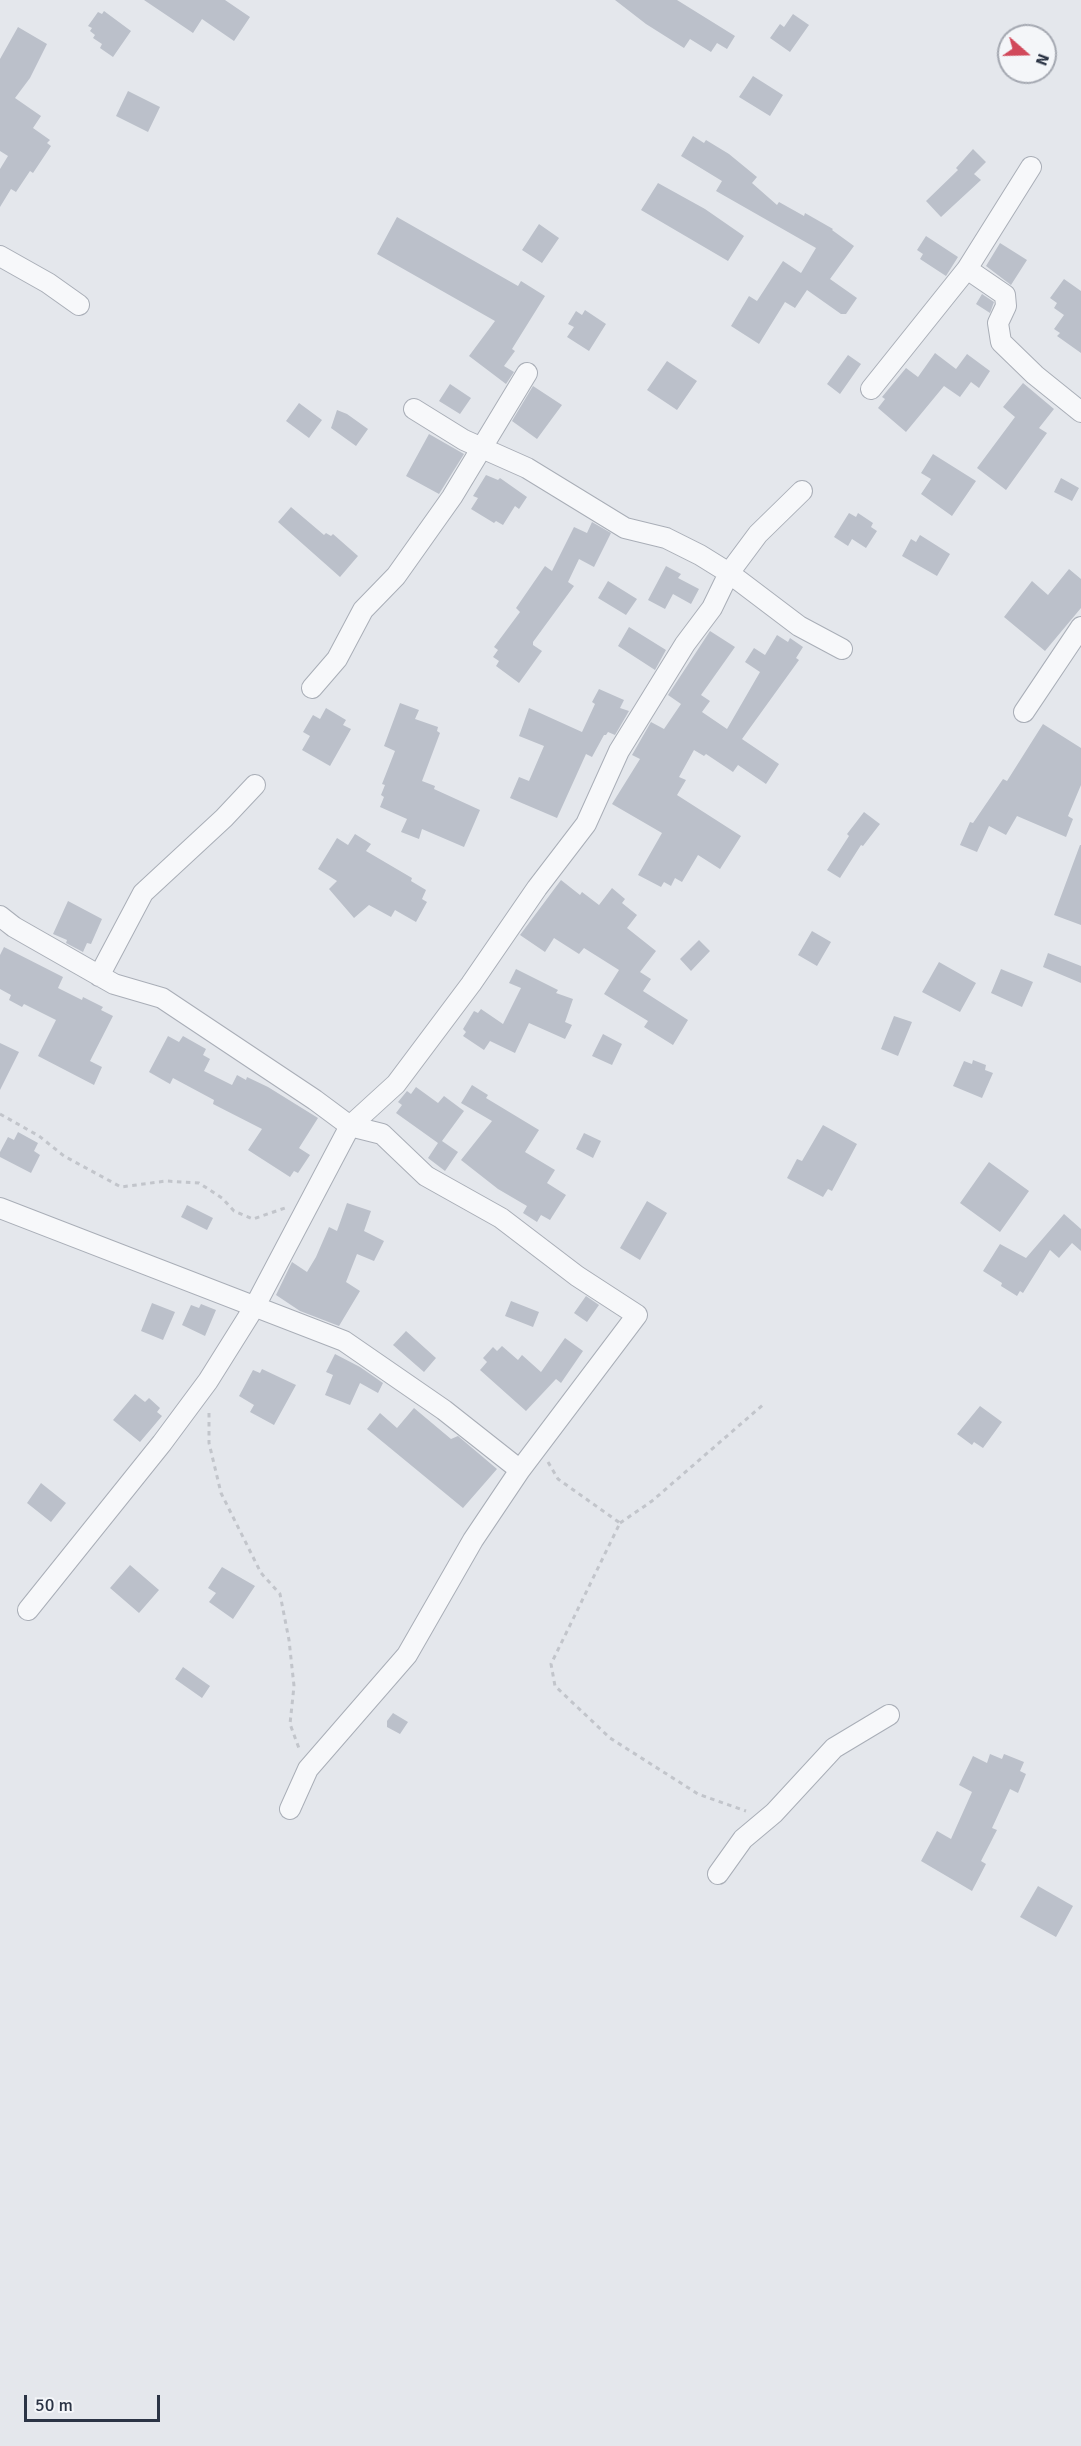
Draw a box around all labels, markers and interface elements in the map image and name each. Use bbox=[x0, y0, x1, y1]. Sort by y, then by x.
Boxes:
north arrow bbox=[997, 24, 1057, 84]
text: N bbox=[1031, 51, 1053, 68]
scale bar bbox=[27, 2383, 164, 2421]
text: 50 m bbox=[35, 2394, 73, 2416]

